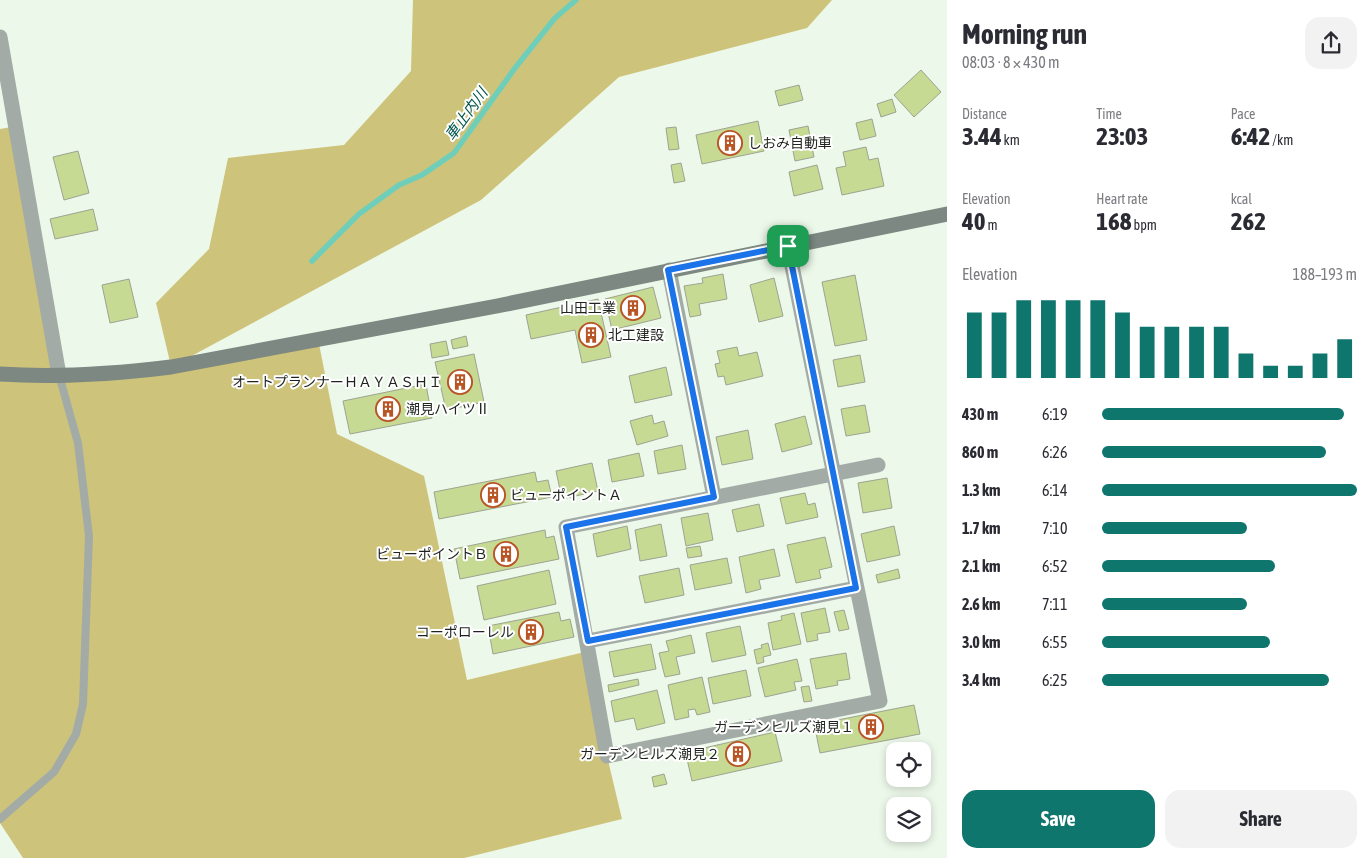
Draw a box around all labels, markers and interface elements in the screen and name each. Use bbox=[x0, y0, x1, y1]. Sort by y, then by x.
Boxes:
button: share bbox=[1305, 17, 1357, 69]
text: Morning run bbox=[962, 18, 1087, 50]
text: 08:03 · 8 × 430 m bbox=[962, 53, 1060, 71]
water label: 車止内川 bbox=[441, 83, 492, 143]
text: Distance bbox=[962, 106, 1007, 122]
text: Time bbox=[1096, 106, 1122, 122]
text: Pace bbox=[1231, 106, 1255, 122]
text: 3.44 bbox=[962, 122, 1002, 150]
text: 23:03 bbox=[1096, 122, 1148, 150]
text: 6:42 bbox=[1231, 122, 1270, 150]
building icon: しおみ自動車 bbox=[717, 130, 743, 156]
text: km bbox=[1002, 132, 1020, 148]
text: /km bbox=[1270, 132, 1293, 148]
place label: しおみ自動車 bbox=[748, 135, 832, 151]
text: Elevation bbox=[962, 191, 1011, 207]
text: Heart rate bbox=[1096, 191, 1148, 207]
text: kcal bbox=[1231, 191, 1252, 207]
text: 40 bbox=[962, 207, 986, 235]
text: 168 bbox=[1096, 207, 1132, 235]
text: 262 bbox=[1231, 207, 1266, 235]
text: m bbox=[986, 217, 998, 233]
text: bpm bbox=[1132, 217, 1157, 233]
pin bbox=[767, 225, 809, 267]
icon: arrive bbox=[774, 232, 802, 260]
text: Elevation bbox=[962, 265, 1017, 283]
text: 188–193 m bbox=[1293, 265, 1357, 283]
building icon: 山田工業 bbox=[620, 295, 646, 321]
place label: 山田工業 bbox=[560, 300, 616, 316]
building icon: 北工建設 bbox=[578, 322, 604, 348]
place label: 北工建設 bbox=[608, 327, 664, 343]
building icon: オートプランナーＨＡＹＡＳＨＩ bbox=[447, 369, 473, 395]
place label: オートプランナーＨＡＹＡＳＨＩ bbox=[232, 374, 442, 390]
building icon: 潮見ハイツⅡ bbox=[375, 396, 401, 422]
place label: 潮見ハイツⅡ bbox=[406, 401, 490, 417]
text: 430 m bbox=[962, 405, 998, 423]
text: 6:19 bbox=[1042, 405, 1067, 423]
text: 860 m bbox=[962, 443, 998, 461]
text: 6:26 bbox=[1042, 443, 1067, 461]
text: 1.3 km bbox=[962, 481, 1001, 499]
text: 6:14 bbox=[1042, 481, 1067, 499]
building icon: ビューポイントＡ bbox=[480, 482, 506, 508]
place label: ビューポイントＡ bbox=[510, 487, 622, 503]
text: 1.7 km bbox=[962, 519, 1001, 537]
text: 7:10 bbox=[1042, 519, 1067, 537]
building icon: ビューポイントＢ bbox=[493, 541, 519, 567]
place label: ビューポイントＢ bbox=[376, 546, 488, 562]
text: 2.1 km bbox=[962, 557, 1001, 575]
text: 6:52 bbox=[1042, 557, 1067, 575]
text: 2.6 km bbox=[962, 595, 1001, 613]
text: 7:11 bbox=[1042, 595, 1067, 613]
building icon: コーポローレル bbox=[518, 619, 544, 645]
place label: コーポローレル bbox=[416, 624, 514, 640]
text: 3.0 km bbox=[962, 633, 1001, 651]
text: 6:55 bbox=[1042, 633, 1067, 651]
text: 3.4 km bbox=[962, 671, 1001, 689]
text: 6:25 bbox=[1042, 671, 1067, 689]
building icon: ガーデンヒルズ潮見１ bbox=[858, 714, 884, 740]
place label: ガーデンヒルズ潮見１ bbox=[714, 719, 854, 735]
building icon: ガーデンヒルズ潮見２ bbox=[725, 741, 751, 767]
map controls bbox=[886, 742, 931, 842]
button: locate bbox=[886, 742, 931, 787]
place label: ガーデンヒルズ潮見２ bbox=[580, 746, 720, 762]
button: Save bbox=[962, 790, 1155, 848]
button: Share bbox=[1165, 790, 1357, 848]
button: layers bbox=[886, 797, 931, 842]

